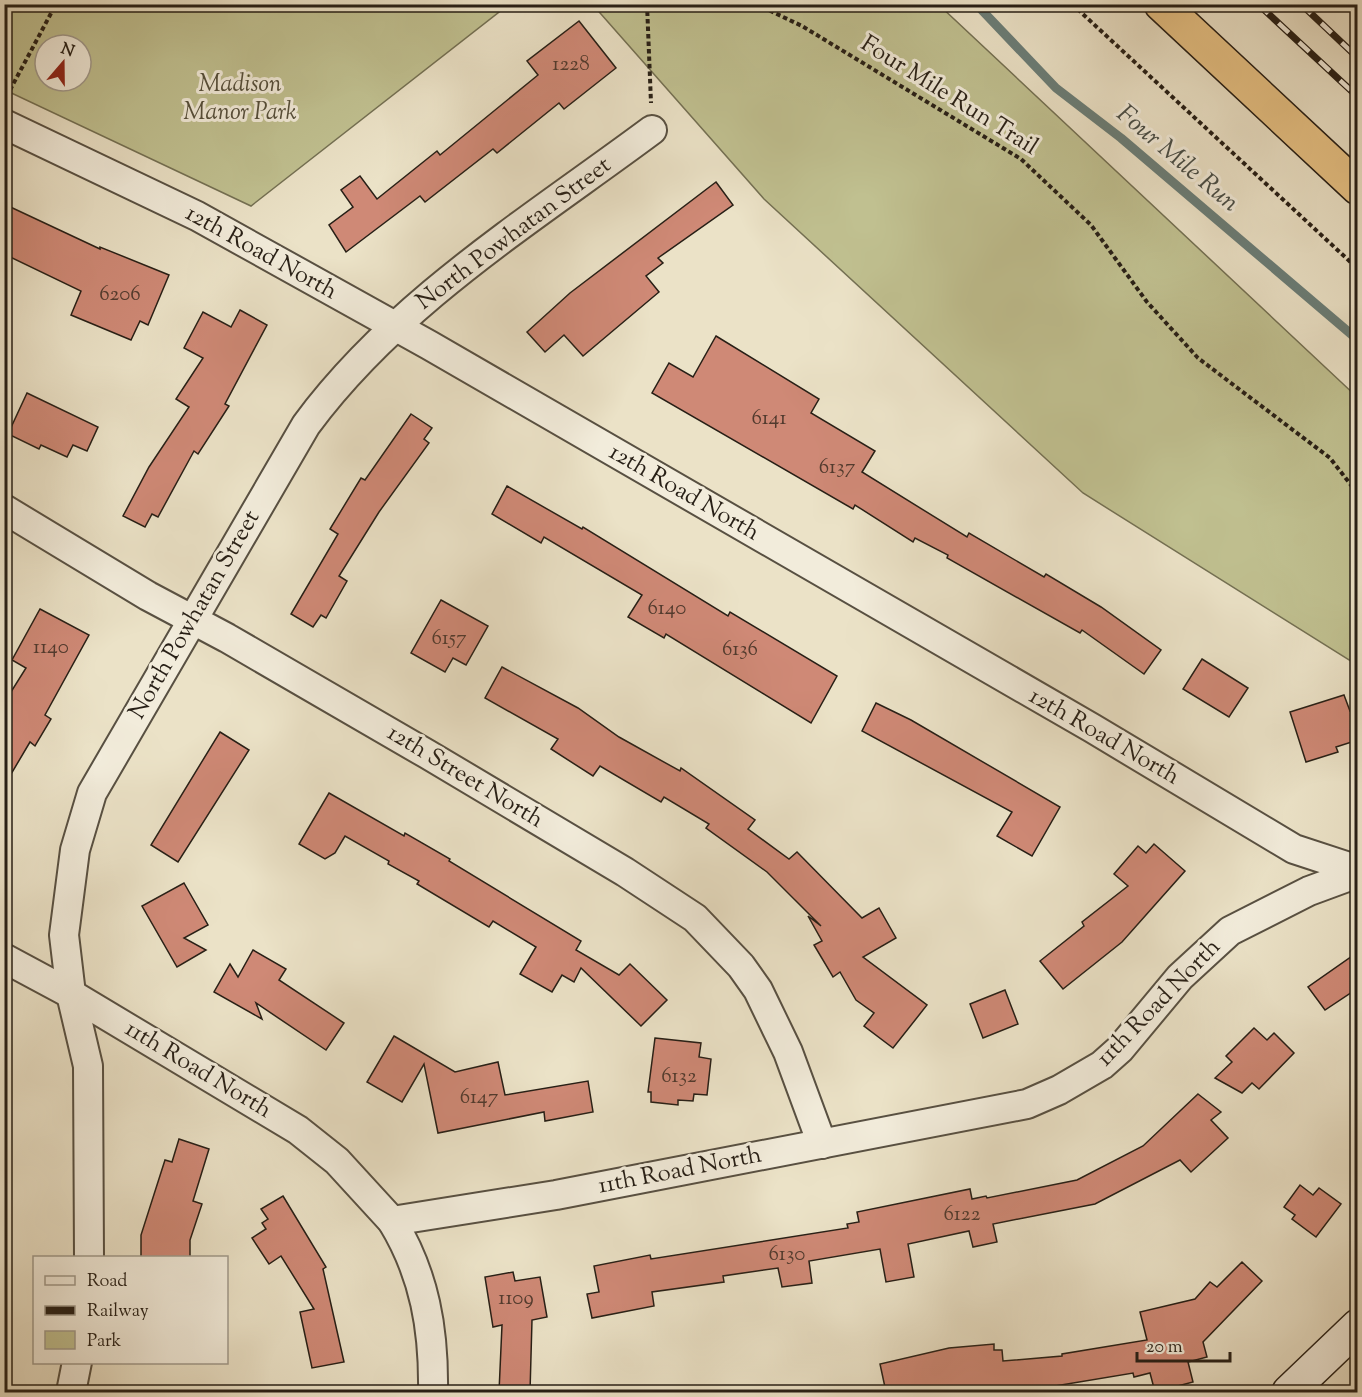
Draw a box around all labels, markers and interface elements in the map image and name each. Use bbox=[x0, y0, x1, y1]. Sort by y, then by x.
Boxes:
street label: Four Mile Run Trail bbox=[854, 28, 1045, 165]
north arrow bbox=[33, 33, 93, 93]
text: N bbox=[57, 38, 77, 64]
house number: 1228 bbox=[552, 50, 590, 80]
park label: Madison Manor Park bbox=[183, 68, 297, 130]
water label: Four Mile Run bbox=[1108, 96, 1247, 222]
street label: North Powhatan Street bbox=[409, 149, 619, 319]
street label: 12th Road North bbox=[179, 197, 343, 309]
house number: 6206 bbox=[99, 280, 141, 310]
house number: 6141 bbox=[751, 404, 787, 434]
street label: 12th Road North bbox=[602, 436, 766, 550]
house number: 6137 bbox=[819, 453, 856, 483]
street label: North Powhatan Street bbox=[121, 504, 269, 726]
house number: 6140 bbox=[648, 594, 686, 624]
house number: 6157 bbox=[431, 624, 467, 654]
house number: 1140 bbox=[33, 633, 69, 663]
house number: 6136 bbox=[722, 635, 758, 665]
street label: 12th Road North bbox=[1022, 680, 1186, 794]
street label: 12th Street North bbox=[380, 717, 550, 837]
street label: 11th Road North bbox=[1089, 931, 1229, 1075]
street label: 11th Road North bbox=[118, 1013, 278, 1127]
house number: 6132 bbox=[661, 1062, 697, 1092]
house number: 6147 bbox=[460, 1083, 499, 1113]
street label: 11th Road North bbox=[595, 1138, 765, 1204]
house number: 6122 bbox=[943, 1200, 981, 1230]
house number: 6130 bbox=[769, 1240, 805, 1270]
legend bbox=[33, 1256, 228, 1364]
text: Road bbox=[87, 1269, 127, 1295]
house number: 1109 bbox=[498, 1284, 534, 1314]
text: Railway bbox=[87, 1299, 149, 1325]
scale bar bbox=[1137, 1325, 1230, 1363]
text: Park bbox=[87, 1329, 122, 1355]
text: 20 m bbox=[1146, 1335, 1183, 1361]

